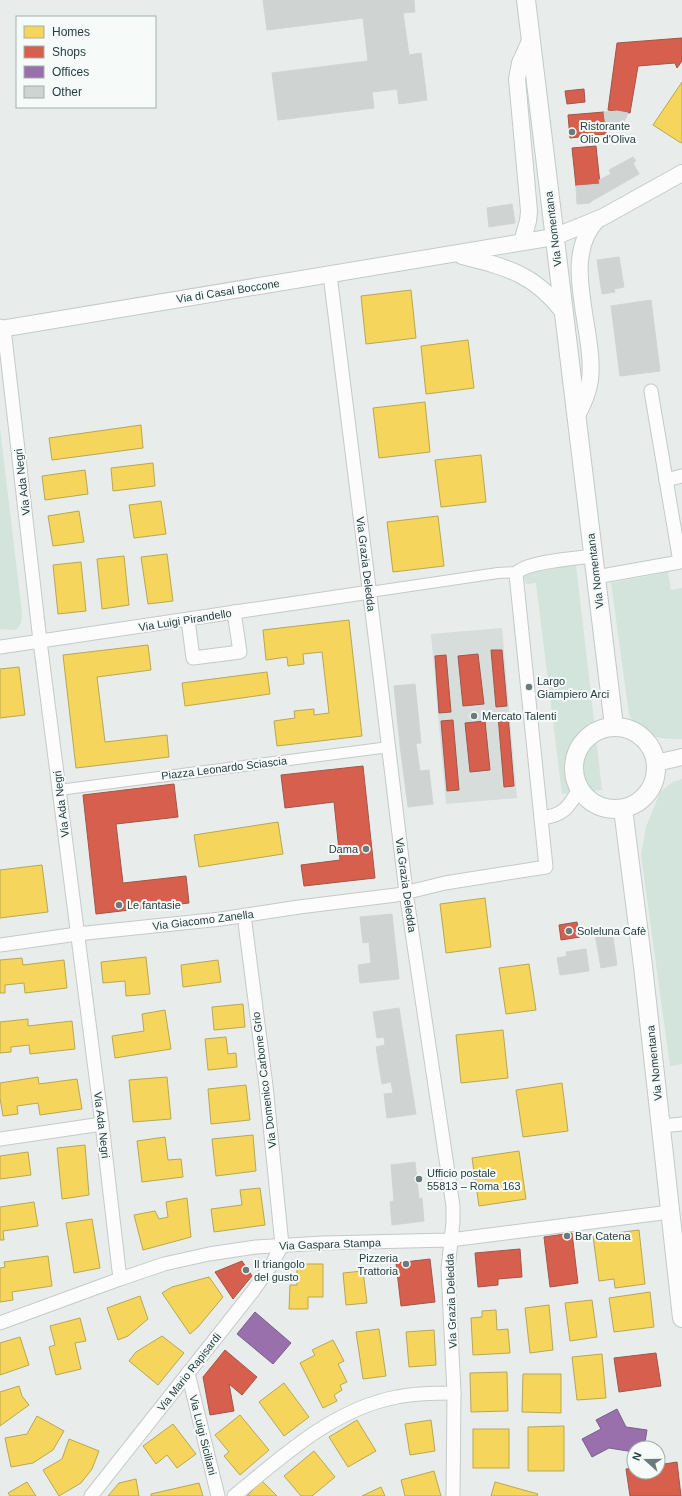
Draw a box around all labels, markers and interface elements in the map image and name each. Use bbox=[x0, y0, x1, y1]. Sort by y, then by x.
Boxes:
legend bbox=[16, 16, 156, 108]
text: Homes bbox=[52, 25, 90, 39]
text: Shops bbox=[52, 45, 86, 59]
text: Offices bbox=[52, 65, 89, 79]
text: Other bbox=[52, 85, 82, 99]
place label: Ristorante Olio d'Oliva bbox=[580, 120, 637, 145]
marker: Ristorante Olio d'Oliva bbox=[567, 127, 577, 137]
street label: Via Nomentana bbox=[542, 190, 564, 267]
street label: Via di Casal Boccone bbox=[176, 277, 280, 305]
street label: Via Ada Negri bbox=[12, 448, 32, 516]
street label: Via Grazia Deledda bbox=[354, 516, 378, 613]
street label: Via Nomentana bbox=[584, 532, 606, 609]
street label: Via Luigi Pirandello bbox=[138, 607, 232, 633]
place label: Largo Giampiero Arci bbox=[537, 675, 609, 700]
marker: Largo Giampiero Arci bbox=[524, 682, 534, 692]
place label: Mercato Talenti bbox=[482, 710, 556, 722]
marker: Mercato Talenti bbox=[469, 711, 479, 721]
street label: Piazza Leonardo Sciascia bbox=[160, 754, 288, 782]
street label: Via Ada Negri bbox=[51, 770, 71, 838]
street label: Via Grazia Deledda bbox=[393, 837, 419, 934]
place label: Dama bbox=[329, 843, 359, 855]
marker: Dama bbox=[361, 844, 371, 854]
place label: Le fantasie bbox=[127, 899, 181, 911]
marker: Le fantasie bbox=[114, 900, 124, 910]
street label: Via Giacomo Zanella bbox=[152, 908, 255, 932]
place label: Soleluna Cafè bbox=[577, 925, 646, 937]
marker: Soleluna Cafè bbox=[564, 926, 574, 936]
street label: Via Domenico Carbone Grio bbox=[250, 1011, 278, 1149]
street label: Via Nomentana bbox=[644, 1024, 664, 1101]
street label: Via Ada Negri bbox=[92, 1091, 112, 1159]
place label: Ufficio postale 55813 – Roma 163 bbox=[427, 1167, 521, 1192]
marker: Ufficio postale 55813 – Roma 163 bbox=[414, 1174, 424, 1184]
place label: Bar Catena bbox=[575, 1230, 632, 1242]
marker: Bar Catena bbox=[562, 1231, 572, 1241]
street label: Via Gaspara Stampa bbox=[279, 1236, 382, 1252]
place label: Pizzeria Trattoria bbox=[357, 1252, 399, 1277]
street label: Via Grazia Deledda bbox=[443, 1252, 459, 1349]
place label: Il triangolo del gusto bbox=[254, 1258, 305, 1283]
marker: Pizzeria Trattoria bbox=[401, 1259, 411, 1269]
marker: Il triangolo del gusto bbox=[241, 1265, 251, 1275]
street label: Via Mario Rapisardi bbox=[155, 1331, 223, 1413]
street label: Via Luigi Siciliani bbox=[187, 1394, 219, 1476]
north arrow bbox=[626, 1440, 666, 1480]
text: N bbox=[630, 1451, 644, 1462]

